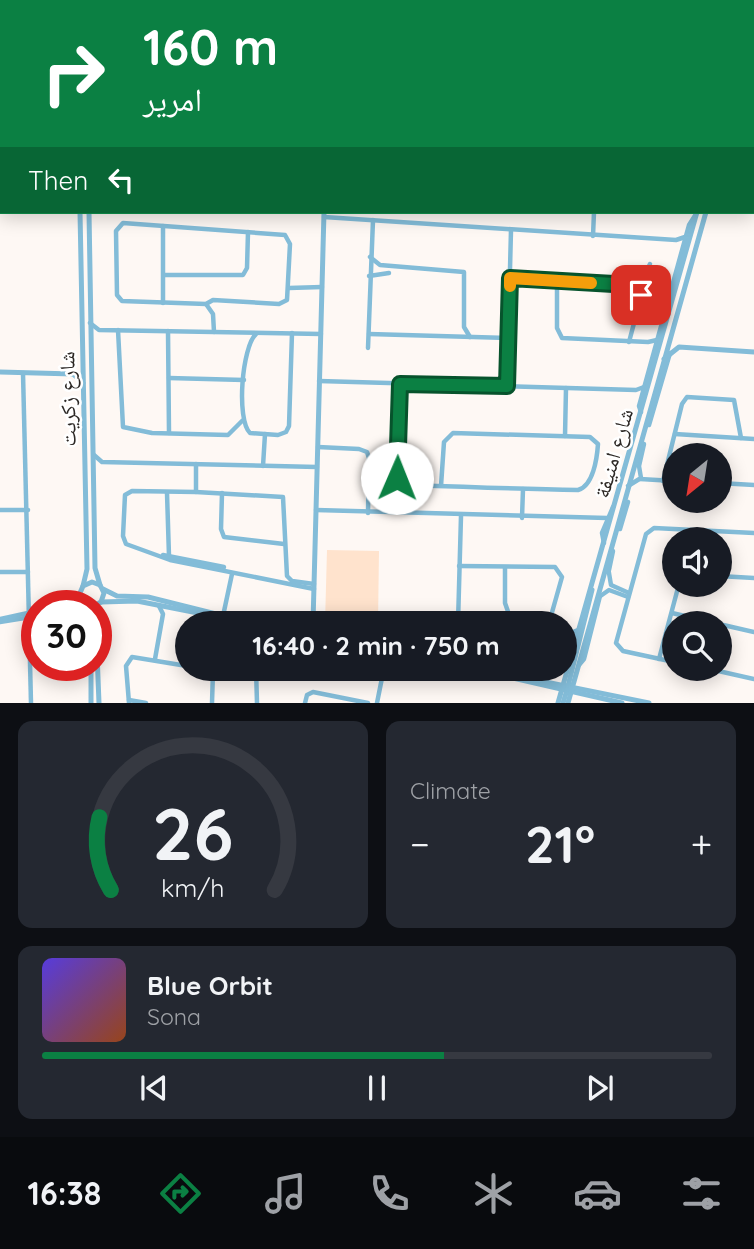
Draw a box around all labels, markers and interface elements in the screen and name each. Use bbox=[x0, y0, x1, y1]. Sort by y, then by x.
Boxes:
text: 160 m bbox=[143, 16, 278, 77]
icon: right bbox=[28, 28, 119, 119]
text: امرير bbox=[143, 79, 202, 119]
icon: left bbox=[102, 161, 140, 199]
text: Then bbox=[28, 164, 88, 197]
pin bbox=[611, 265, 671, 325]
icon: arrive bbox=[622, 276, 660, 314]
street label: شارع زكريت bbox=[53, 351, 82, 447]
street label: شارع امنيفة bbox=[588, 405, 639, 501]
position arrow bbox=[360, 441, 434, 515]
north arrow bbox=[662, 443, 732, 513]
map controls bbox=[662, 443, 732, 681]
button: sound bbox=[662, 527, 732, 597]
speed limit sign: 30 bbox=[21, 590, 112, 681]
button: search bbox=[662, 611, 732, 681]
text: 16:40 · 2 min · 750 m bbox=[252, 629, 500, 662]
text: Climate bbox=[410, 776, 491, 805]
text: 26 bbox=[152, 788, 234, 879]
text: 21° bbox=[525, 811, 595, 876]
text: − bbox=[410, 820, 430, 868]
text: + bbox=[691, 820, 712, 868]
text: km/h bbox=[161, 872, 225, 903]
text: Blue Orbit bbox=[147, 969, 273, 1002]
text: Sona bbox=[147, 1002, 201, 1031]
icon: previous bbox=[135, 1069, 173, 1107]
icon: pause bbox=[358, 1069, 396, 1107]
icon: next bbox=[581, 1069, 619, 1107]
icon: directions bbox=[156, 1169, 205, 1218]
icon: music bbox=[261, 1169, 310, 1218]
icon: phone bbox=[365, 1169, 414, 1218]
icon: climate bbox=[469, 1169, 518, 1218]
icon: car bbox=[573, 1169, 622, 1218]
icon: filters bbox=[677, 1169, 726, 1218]
text: 16:38 bbox=[28, 1173, 101, 1213]

